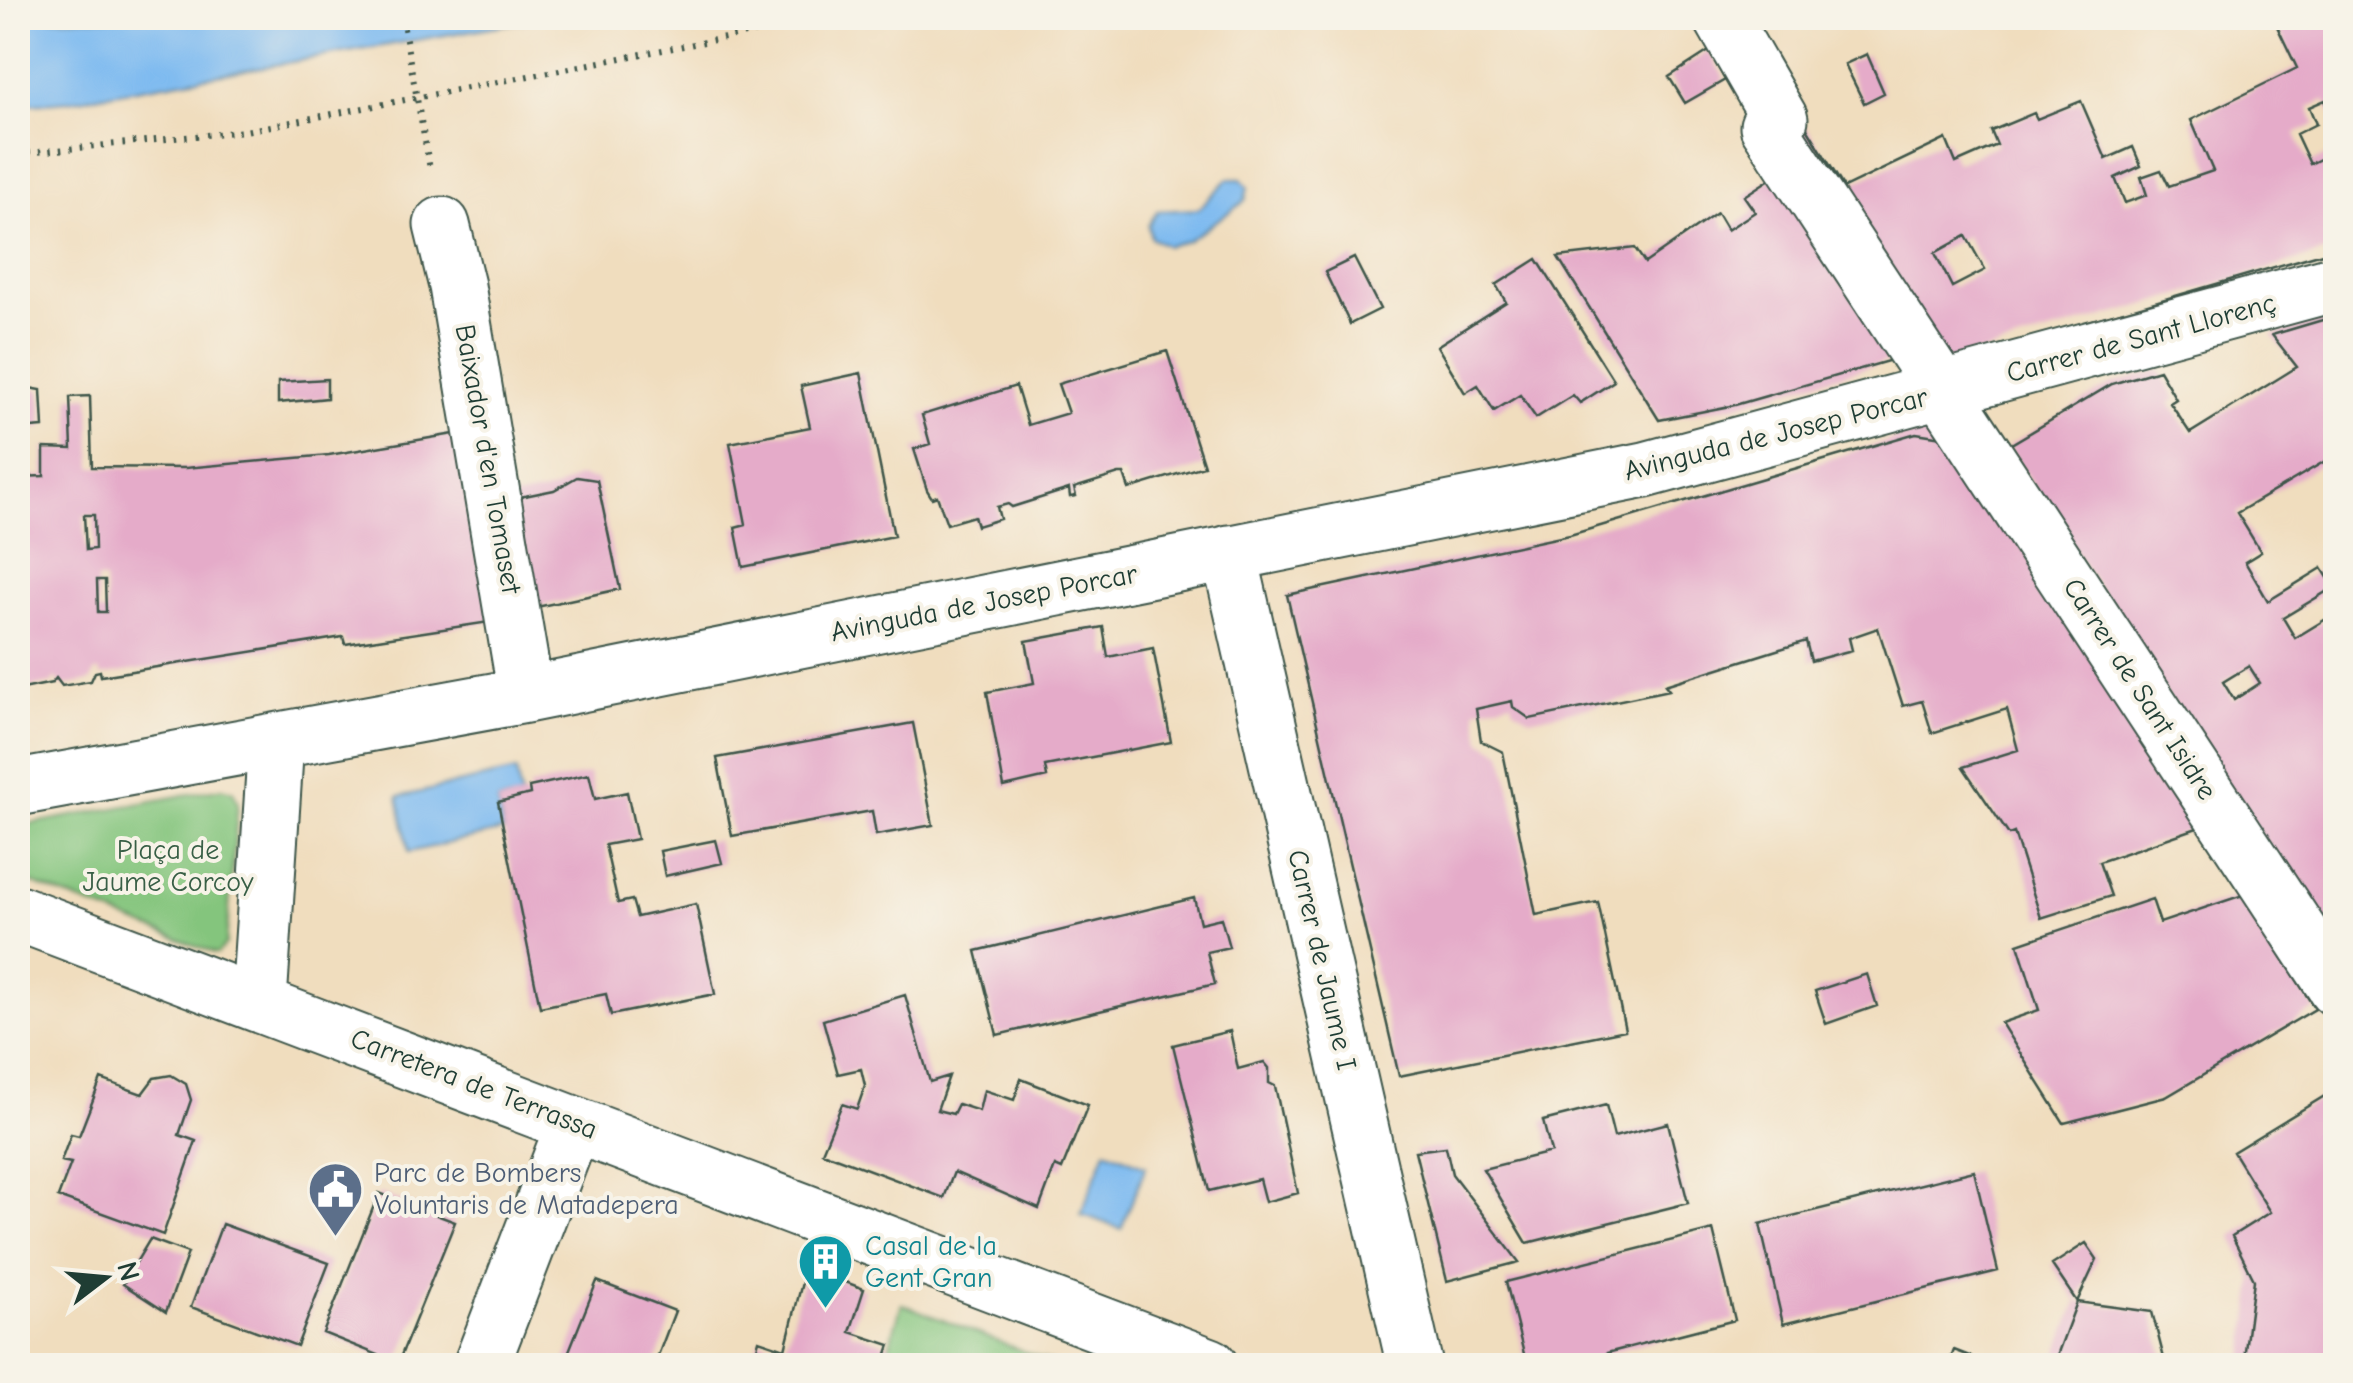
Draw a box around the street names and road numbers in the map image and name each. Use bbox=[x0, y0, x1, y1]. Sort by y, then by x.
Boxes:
street label: Carrer de Sant Llorenç bbox=[2003, 287, 2279, 389]
street label: Baixador d'en Tomaset bbox=[449, 322, 528, 597]
street label: Avinguda de Josep Porcar bbox=[1621, 381, 1931, 487]
street label: Avinguda de Josep Porcar bbox=[828, 558, 1140, 648]
street label: Carrer de Sant Isidre bbox=[2057, 572, 2223, 806]
street label: Carrer de Jaume I bbox=[1281, 847, 1363, 1073]
street label: Carretera de Terrassa bbox=[346, 1022, 602, 1146]

